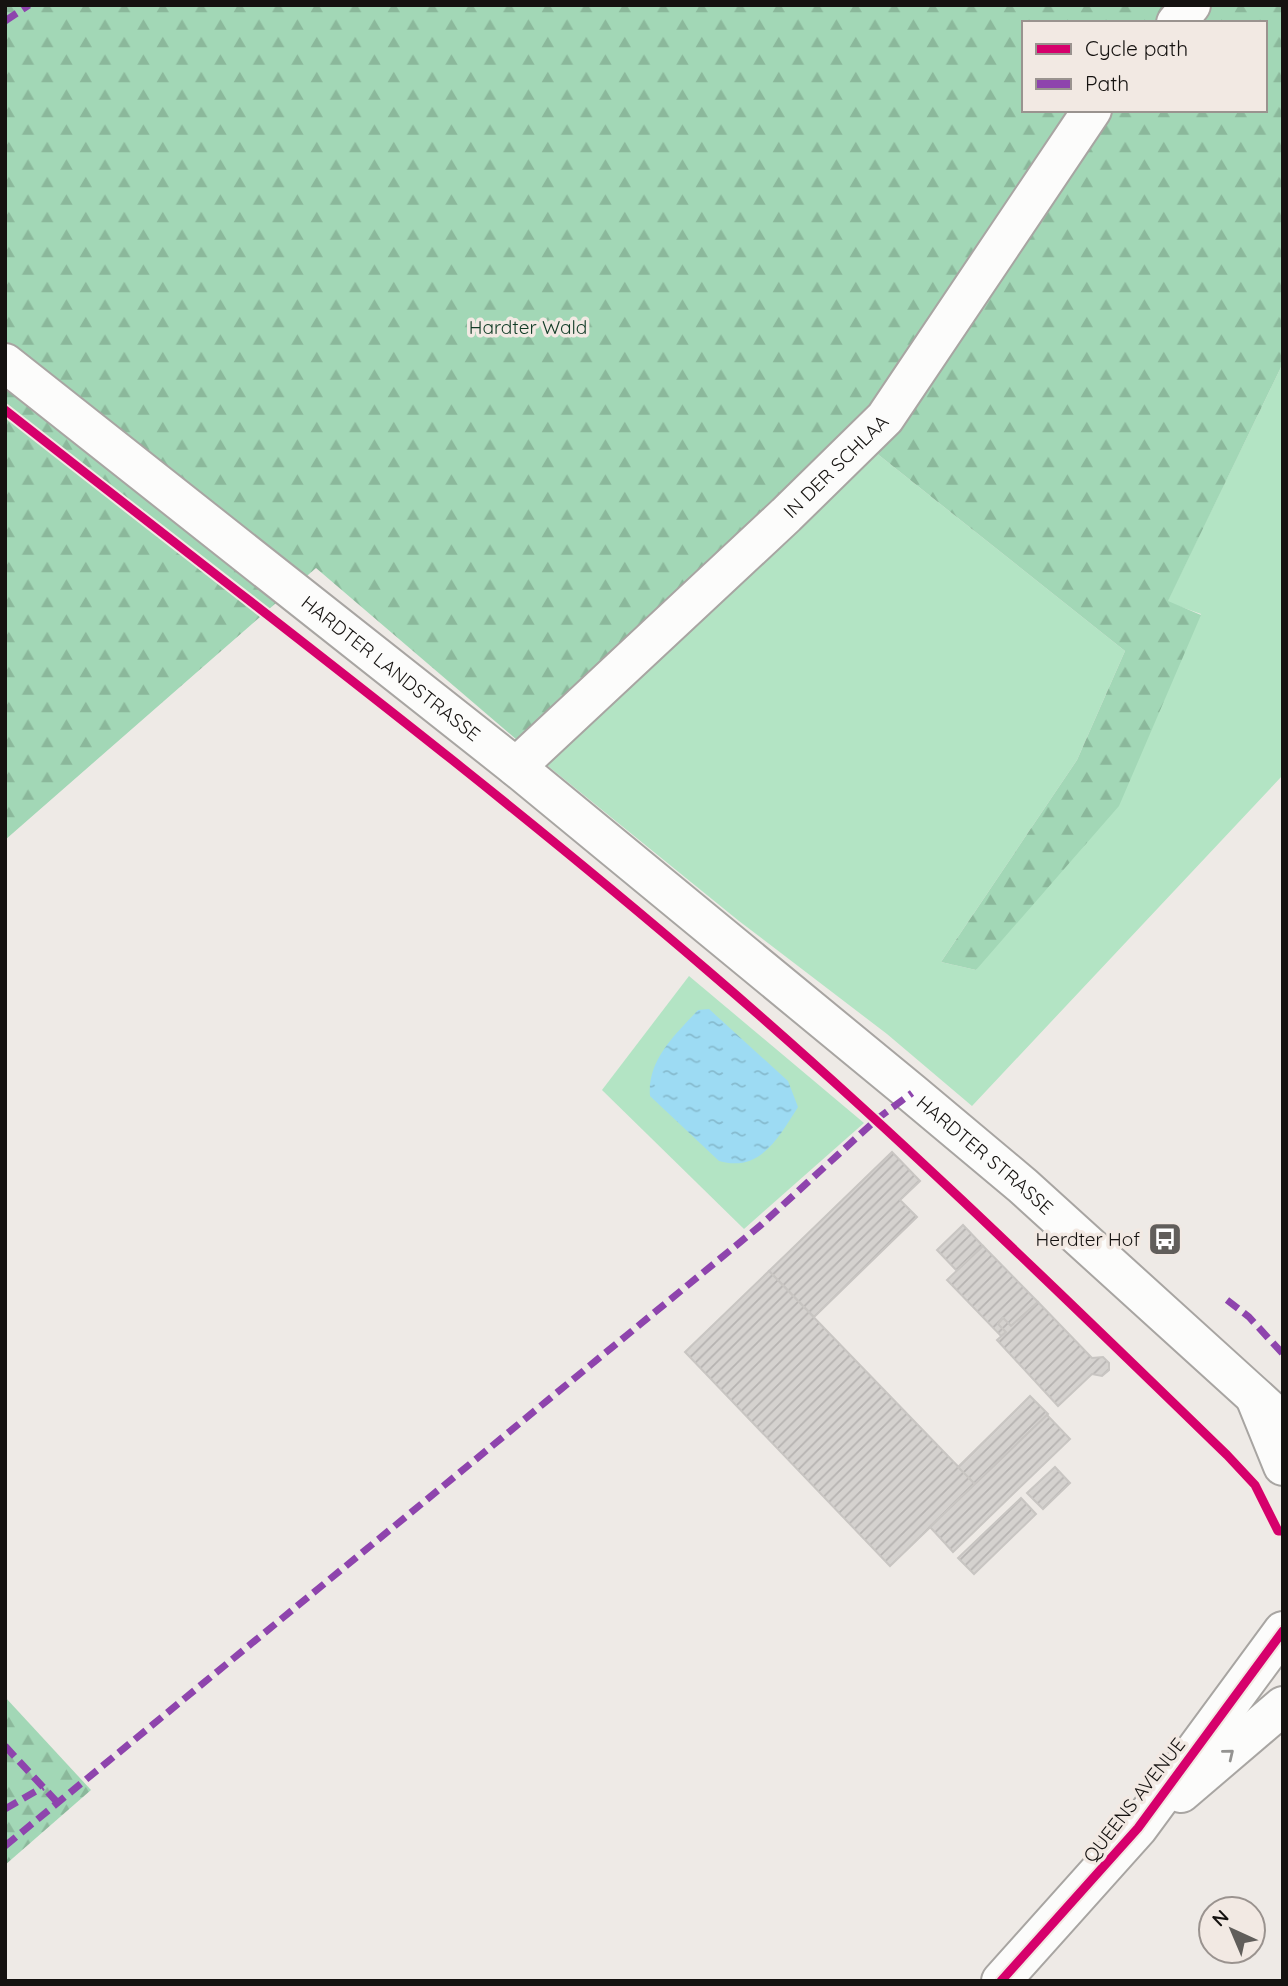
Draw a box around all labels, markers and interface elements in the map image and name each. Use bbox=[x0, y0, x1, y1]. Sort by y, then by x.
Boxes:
legend bbox=[1022, 21, 1267, 112]
text: Cycle path bbox=[1085, 35, 1188, 61]
text: Path bbox=[1085, 70, 1129, 96]
park label: Hardter Wald bbox=[469, 315, 587, 339]
street label: IN DER SCHLAA bbox=[778, 409, 893, 523]
street label: HARDTER LANDSTRASSE bbox=[297, 590, 485, 746]
street label: HARDTER STRASSE bbox=[912, 1090, 1058, 1220]
bus stop icon: Herdter Hof bbox=[1146, 1220, 1184, 1258]
place label: Herdter Hof bbox=[1036, 1227, 1140, 1251]
street label: QUEENS AVENUE bbox=[1078, 1733, 1190, 1867]
one-way arrow bbox=[1221, 1749, 1233, 1762]
north arrow bbox=[1197, 1895, 1267, 1965]
text: N bbox=[1207, 1904, 1234, 1931]

